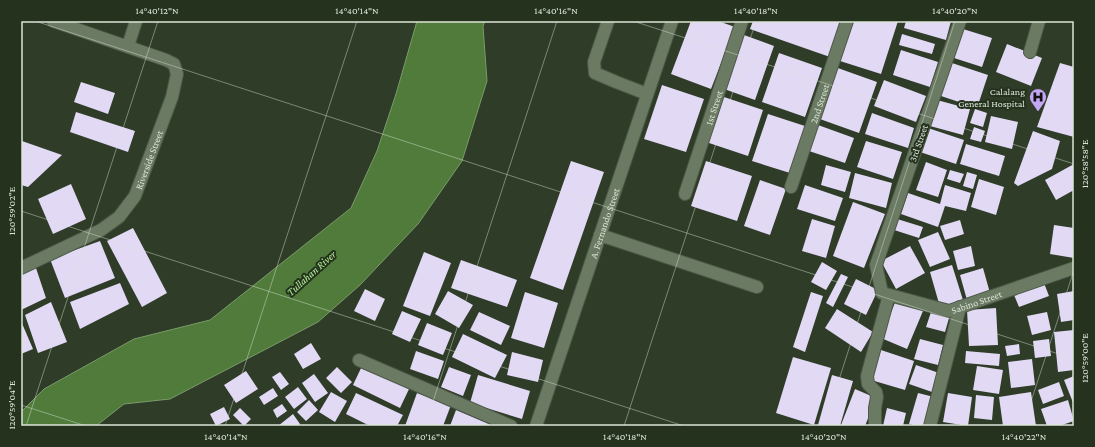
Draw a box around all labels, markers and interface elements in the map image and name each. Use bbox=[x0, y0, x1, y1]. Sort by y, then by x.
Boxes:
text: 14°40'12"N bbox=[135, 5, 179, 16]
text: 14°40'14"N bbox=[335, 5, 379, 16]
text: 14°40'16"N bbox=[534, 5, 578, 16]
text: 14°40'18"N bbox=[734, 5, 778, 16]
text: 14°40'20"N bbox=[932, 5, 978, 16]
street label: 2nd Street bbox=[808, 82, 832, 125]
place label: Calalang General Hospital bbox=[958, 86, 1025, 109]
hospital icon: Calalang General Hospital bbox=[1028, 87, 1048, 112]
street label: 1st Street bbox=[703, 88, 725, 127]
street label: 3rd Street bbox=[907, 122, 930, 163]
street label: Riverside Street bbox=[133, 128, 165, 191]
text: 120°58'58"E bbox=[1079, 139, 1090, 188]
text: 120°59'02"E bbox=[6, 186, 17, 235]
street label: A. Fernando Street bbox=[588, 186, 622, 260]
water label: Tullahan River bbox=[284, 247, 339, 298]
street label: Sabino Street bbox=[950, 288, 1004, 316]
text: 120°59'00"E bbox=[1079, 333, 1090, 383]
text: 120°59'04"E bbox=[6, 380, 17, 429]
text: 14°40'14"N bbox=[204, 431, 248, 442]
text: 14°40'16"N bbox=[403, 431, 447, 442]
text: 14°40'18"N bbox=[603, 431, 647, 442]
text: 14°40'20"N bbox=[801, 431, 847, 442]
text: 14°40'22"N bbox=[1002, 431, 1047, 442]

